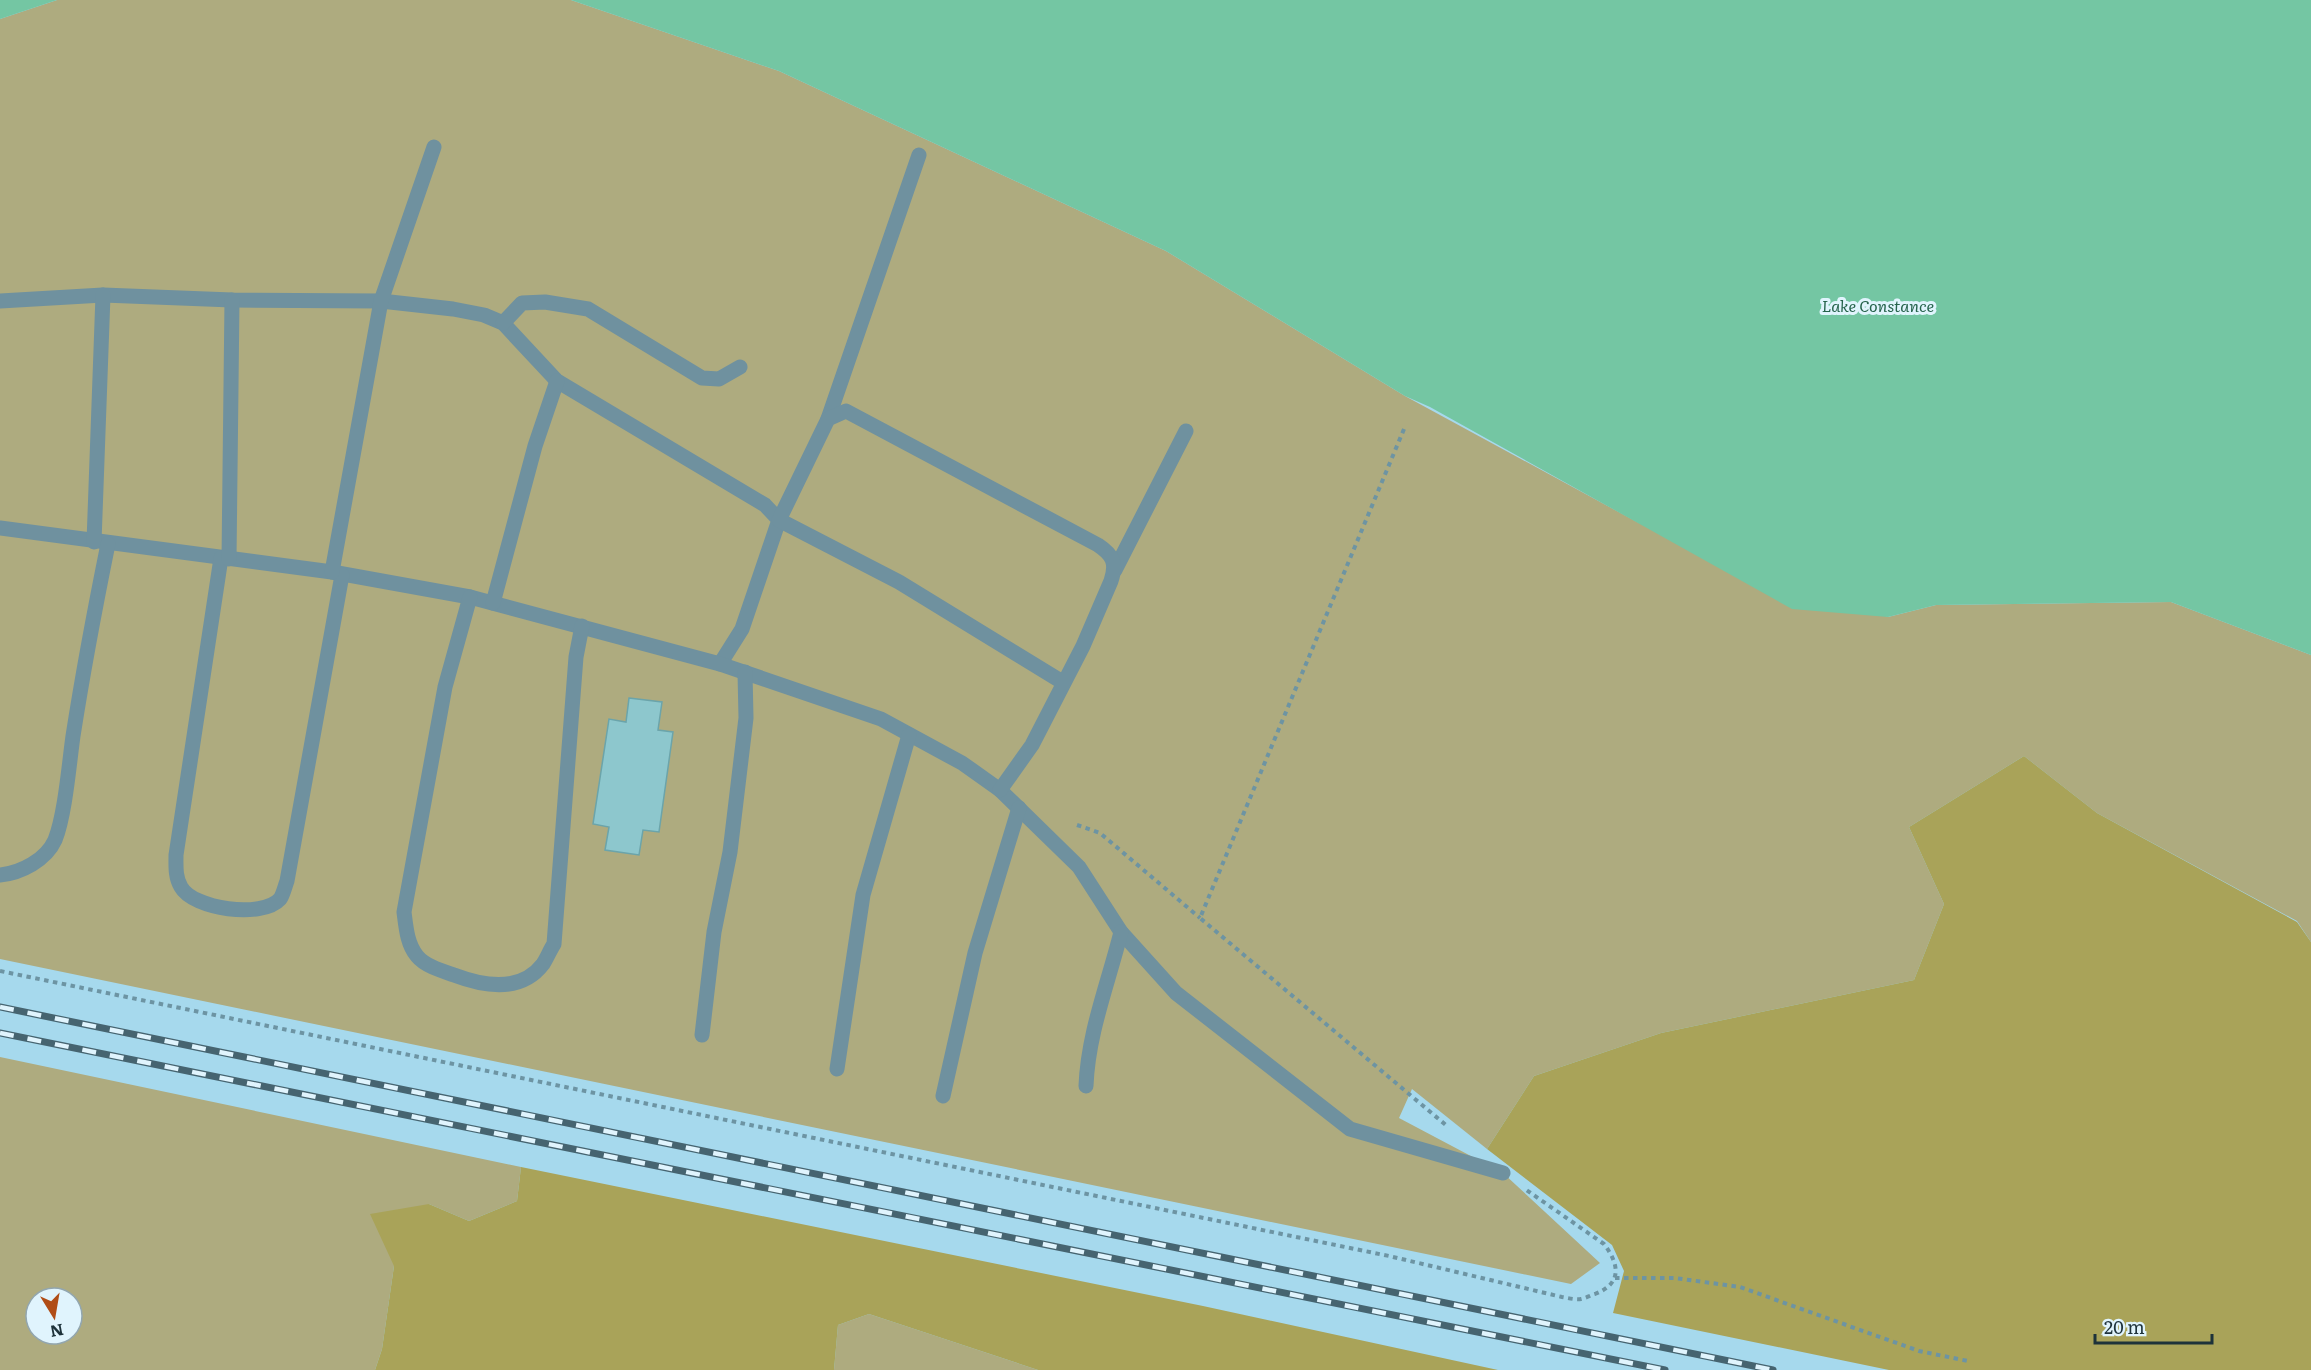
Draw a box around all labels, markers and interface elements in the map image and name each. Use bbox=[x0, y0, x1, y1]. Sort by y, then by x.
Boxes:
water label: Lake Constance bbox=[1822, 293, 1934, 317]
north arrow bbox=[24, 1286, 84, 1346]
scale bar bbox=[2095, 1307, 2212, 1345]
text: 20 m bbox=[2104, 1313, 2145, 1340]
text: N bbox=[48, 1319, 66, 1345]

